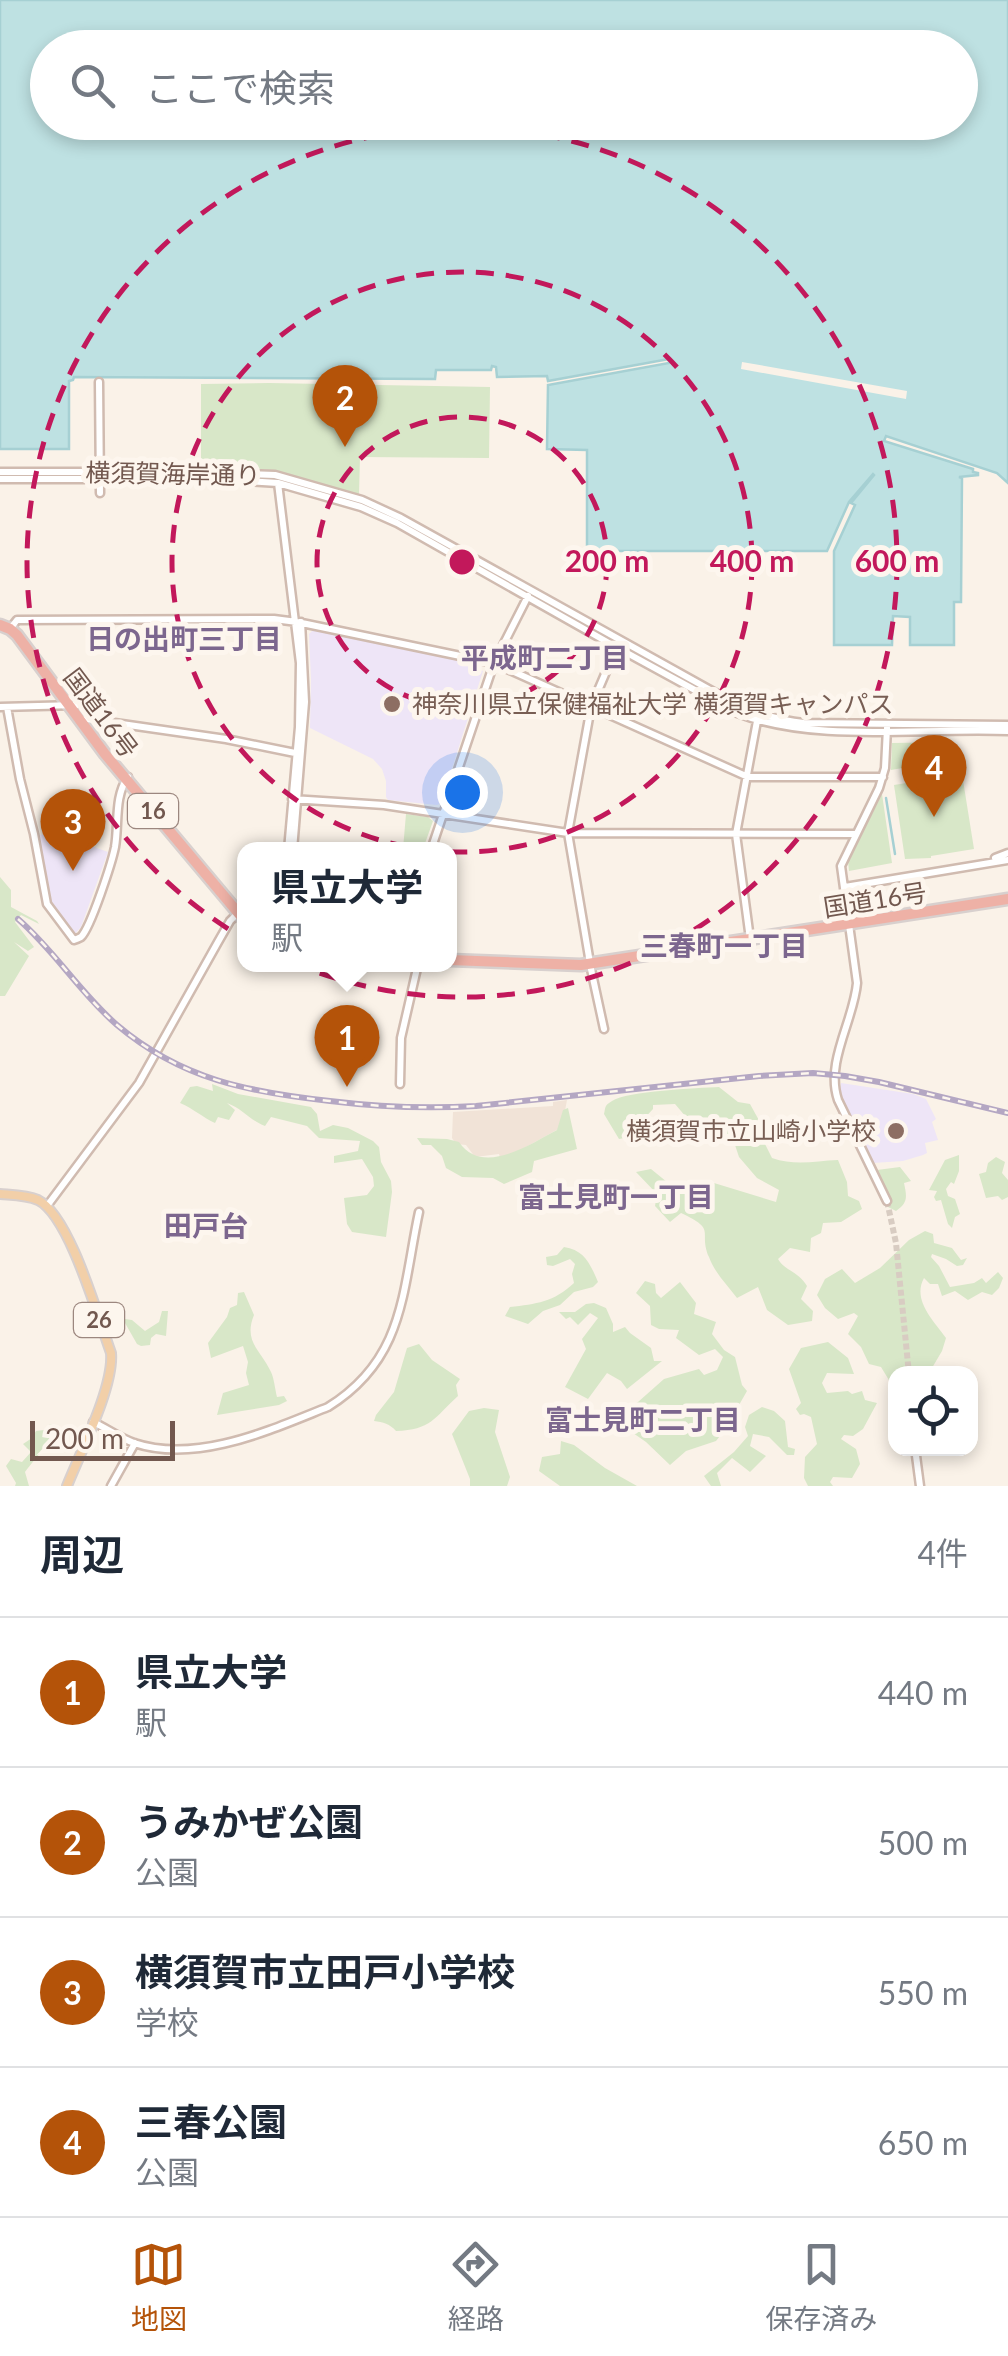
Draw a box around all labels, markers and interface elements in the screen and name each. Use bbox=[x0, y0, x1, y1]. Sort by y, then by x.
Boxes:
search box bbox=[30, 30, 978, 140]
icon: search bbox=[65, 58, 120, 113]
text: ここで検索 bbox=[145, 64, 335, 110]
pin: 2 bbox=[312, 364, 378, 447]
street label: 横須賀海岸通り bbox=[85, 456, 261, 490]
text: 200 m bbox=[565, 542, 649, 578]
text: 400 m bbox=[710, 542, 794, 578]
text: 600 m bbox=[855, 542, 939, 578]
centre of rings bbox=[444, 544, 480, 580]
district label: 日の出町三丁目 bbox=[86, 621, 282, 655]
district label: 平成町二丁目 bbox=[461, 640, 629, 674]
street label: 国道16号 bbox=[59, 662, 145, 763]
place label: 神奈川県立保健福祉大学 横須賀キャンパス bbox=[412, 688, 893, 718]
marker: 神奈川県立保健福祉大学 横須賀キャンパス bbox=[381, 693, 403, 715]
pin: 4 bbox=[902, 734, 966, 817]
your location bbox=[437, 767, 488, 818]
pin: 3 bbox=[40, 788, 106, 871]
road number: 16 bbox=[128, 794, 178, 828]
popup bbox=[237, 842, 457, 972]
text: 県立大学 bbox=[271, 863, 423, 909]
street label: 国道16号 bbox=[821, 876, 929, 922]
text: 駅 bbox=[271, 917, 303, 956]
district label: 三春町一丁目 bbox=[640, 928, 808, 962]
pin: 1 bbox=[314, 1004, 380, 1087]
place label: 横須賀市立山崎小学校 bbox=[626, 1115, 876, 1145]
marker: 横須賀市立山崎小学校 bbox=[885, 1120, 907, 1142]
district label: 富士見町一丁目 bbox=[518, 1179, 714, 1213]
district label: 田戸台 bbox=[164, 1208, 248, 1242]
road number: 26 bbox=[74, 1303, 124, 1337]
map controls bbox=[888, 1366, 978, 1456]
button: locate bbox=[888, 1366, 978, 1456]
district label: 富士見町二丁目 bbox=[545, 1402, 741, 1436]
scale bar bbox=[30, 1416, 175, 1460]
text: 200 m bbox=[45, 1421, 124, 1455]
text: 周辺 bbox=[40, 1529, 124, 1579]
text: 4件 bbox=[917, 1533, 968, 1572]
text: 県立大学 bbox=[135, 1648, 287, 1694]
text: 1 bbox=[63, 1673, 82, 1712]
text: 440 m bbox=[878, 1673, 968, 1712]
text: 駅 bbox=[135, 1702, 167, 1741]
text: うみかぜ公園 bbox=[135, 1798, 363, 1844]
text: 2 bbox=[63, 1823, 82, 1862]
text: 500 m bbox=[878, 1823, 968, 1862]
text: 公園 bbox=[135, 1852, 199, 1891]
text: 横須賀市立田戸小学校 bbox=[135, 1948, 515, 1994]
text: 3 bbox=[63, 1973, 82, 2012]
text: 550 m bbox=[878, 1973, 968, 2012]
text: 学校 bbox=[135, 2002, 199, 2041]
text: 三春公園 bbox=[135, 2098, 287, 2144]
text: 4 bbox=[63, 2123, 82, 2162]
text: 650 m bbox=[878, 2123, 968, 2162]
text: 公園 bbox=[135, 2152, 199, 2191]
tab: 地図 bbox=[131, 2237, 187, 2337]
tab: 経路 bbox=[448, 2237, 504, 2337]
tab: 保存済み bbox=[765, 2237, 877, 2337]

